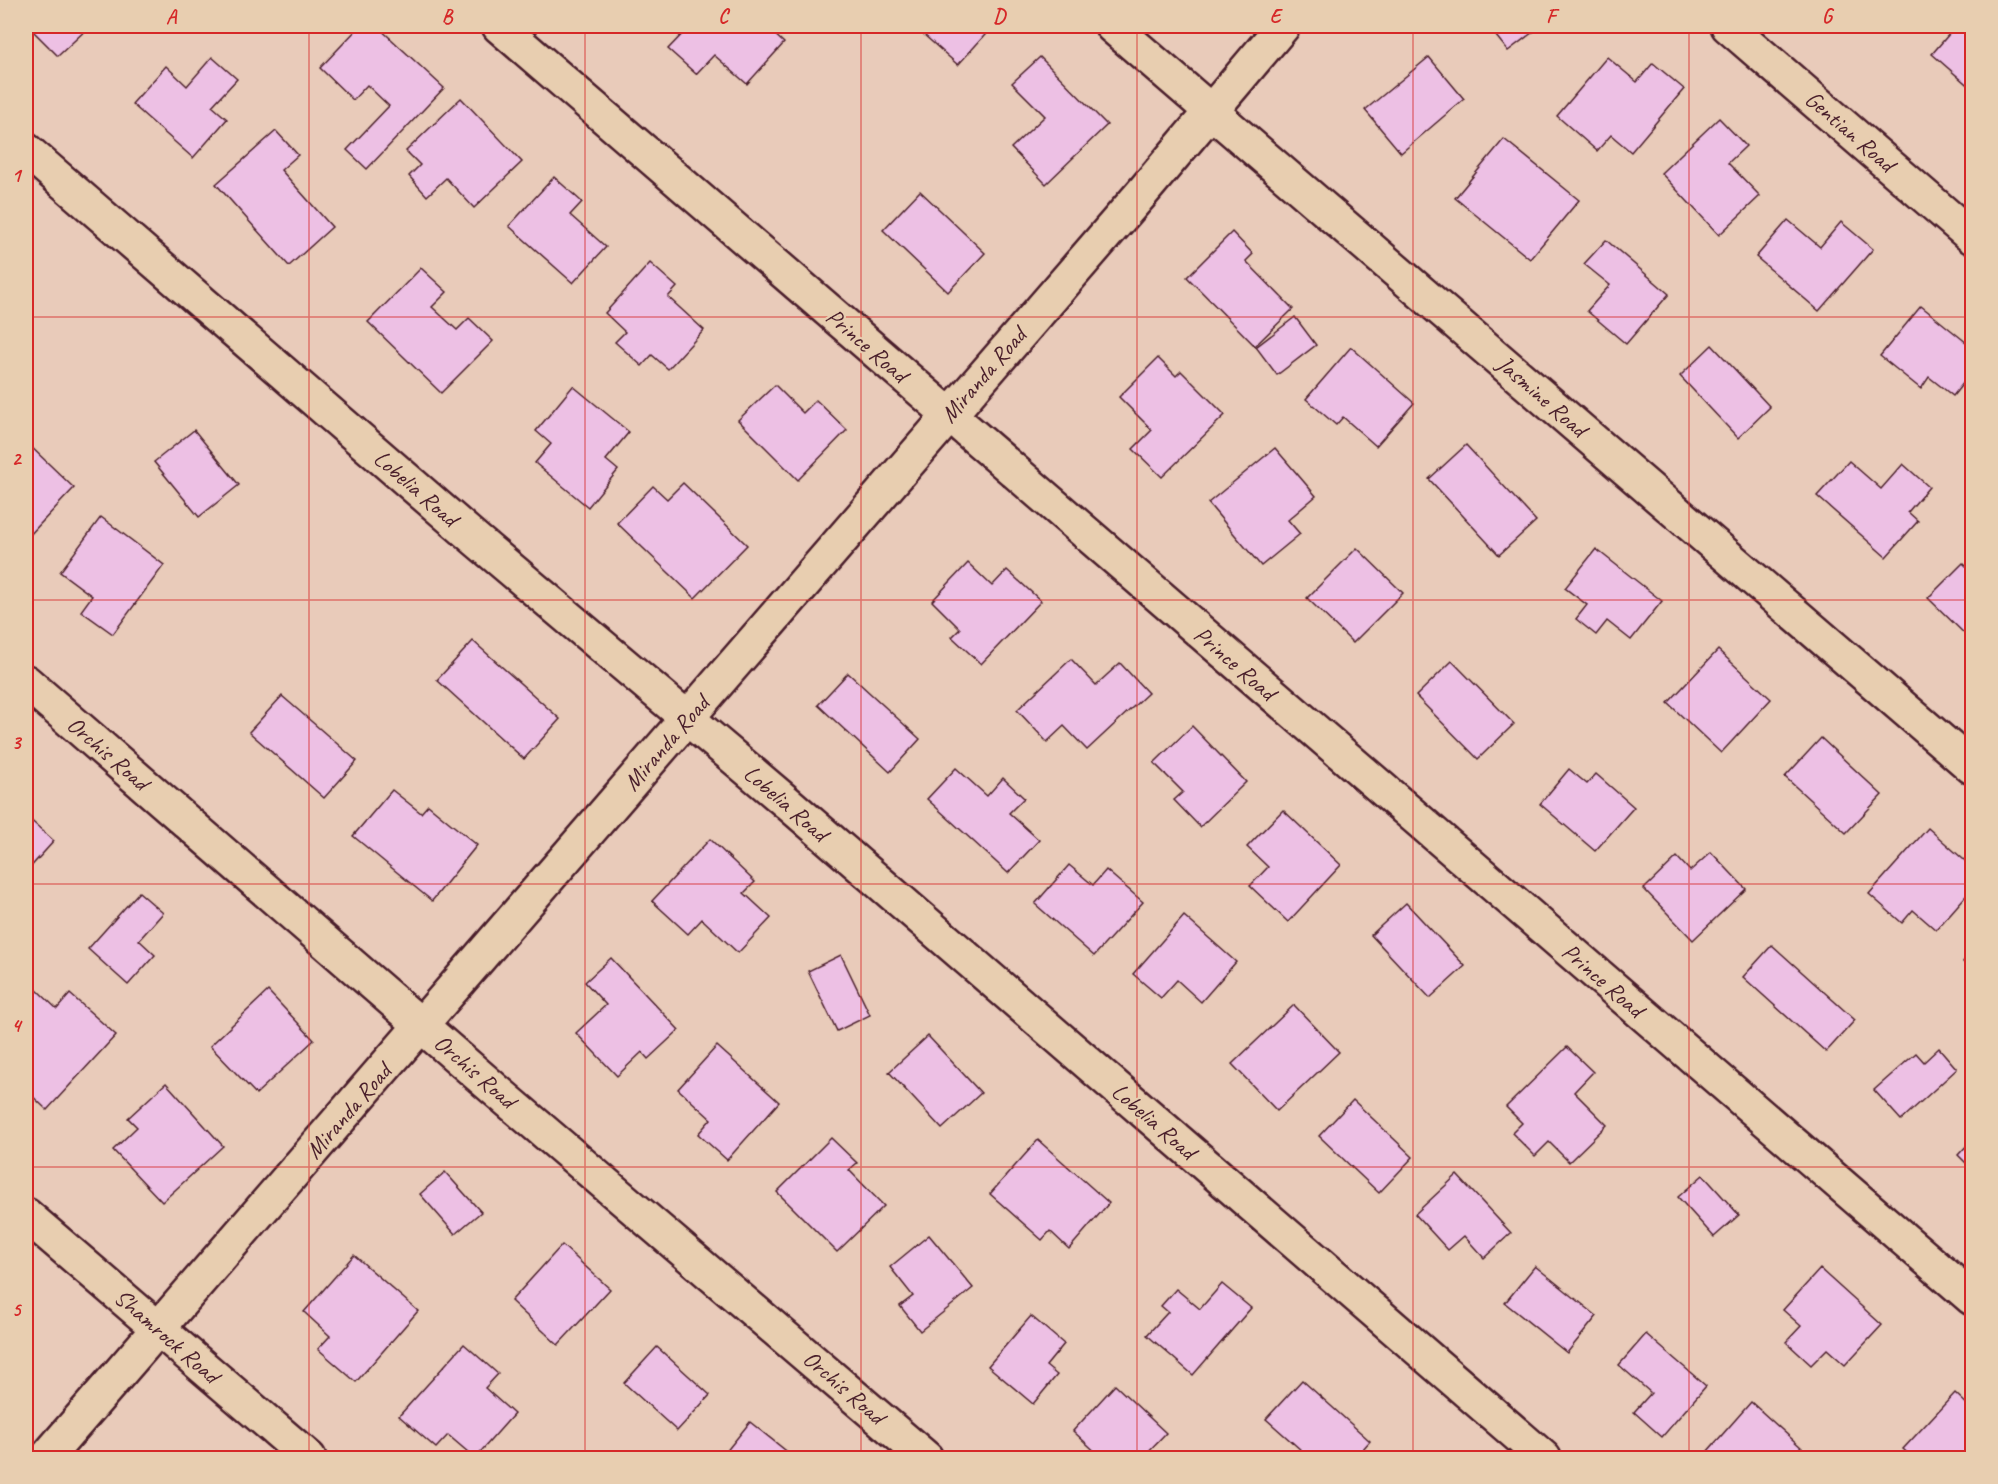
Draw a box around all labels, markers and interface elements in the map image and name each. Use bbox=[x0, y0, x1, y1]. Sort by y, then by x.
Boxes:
text: A bbox=[166, 4, 178, 29]
text: B bbox=[442, 4, 454, 29]
text: C bbox=[718, 4, 730, 29]
text: D bbox=[993, 4, 1007, 29]
text: E bbox=[1270, 4, 1284, 29]
text: F bbox=[1546, 4, 1560, 29]
text: G bbox=[1822, 4, 1835, 29]
street label: Gentian Road bbox=[1799, 84, 1904, 181]
text: 1 bbox=[12, 163, 23, 188]
street label: Prince Road bbox=[820, 301, 917, 391]
street label: Miranda Road bbox=[934, 319, 1035, 429]
street label: Jasmine Road bbox=[1490, 348, 1596, 446]
street label: Lobelia Road bbox=[368, 443, 467, 535]
text: 2 bbox=[12, 446, 23, 471]
street label: Prince Road bbox=[1188, 619, 1285, 709]
street label: Miranda Road bbox=[617, 687, 718, 797]
street label: Orchis Road bbox=[61, 709, 158, 799]
text: 3 bbox=[12, 730, 23, 755]
street label: Lobelia Road bbox=[738, 758, 837, 850]
street label: Prince Road bbox=[1556, 936, 1653, 1026]
text: 4 bbox=[12, 1013, 24, 1038]
street label: Orchis Road bbox=[428, 1027, 525, 1117]
street label: Miranda Road bbox=[299, 1055, 400, 1165]
street label: Lobelia Road bbox=[1106, 1076, 1205, 1168]
street label: Shamrock Road bbox=[108, 1282, 228, 1392]
text: 5 bbox=[12, 1297, 23, 1322]
street label: Orchis Road bbox=[797, 1343, 894, 1433]

